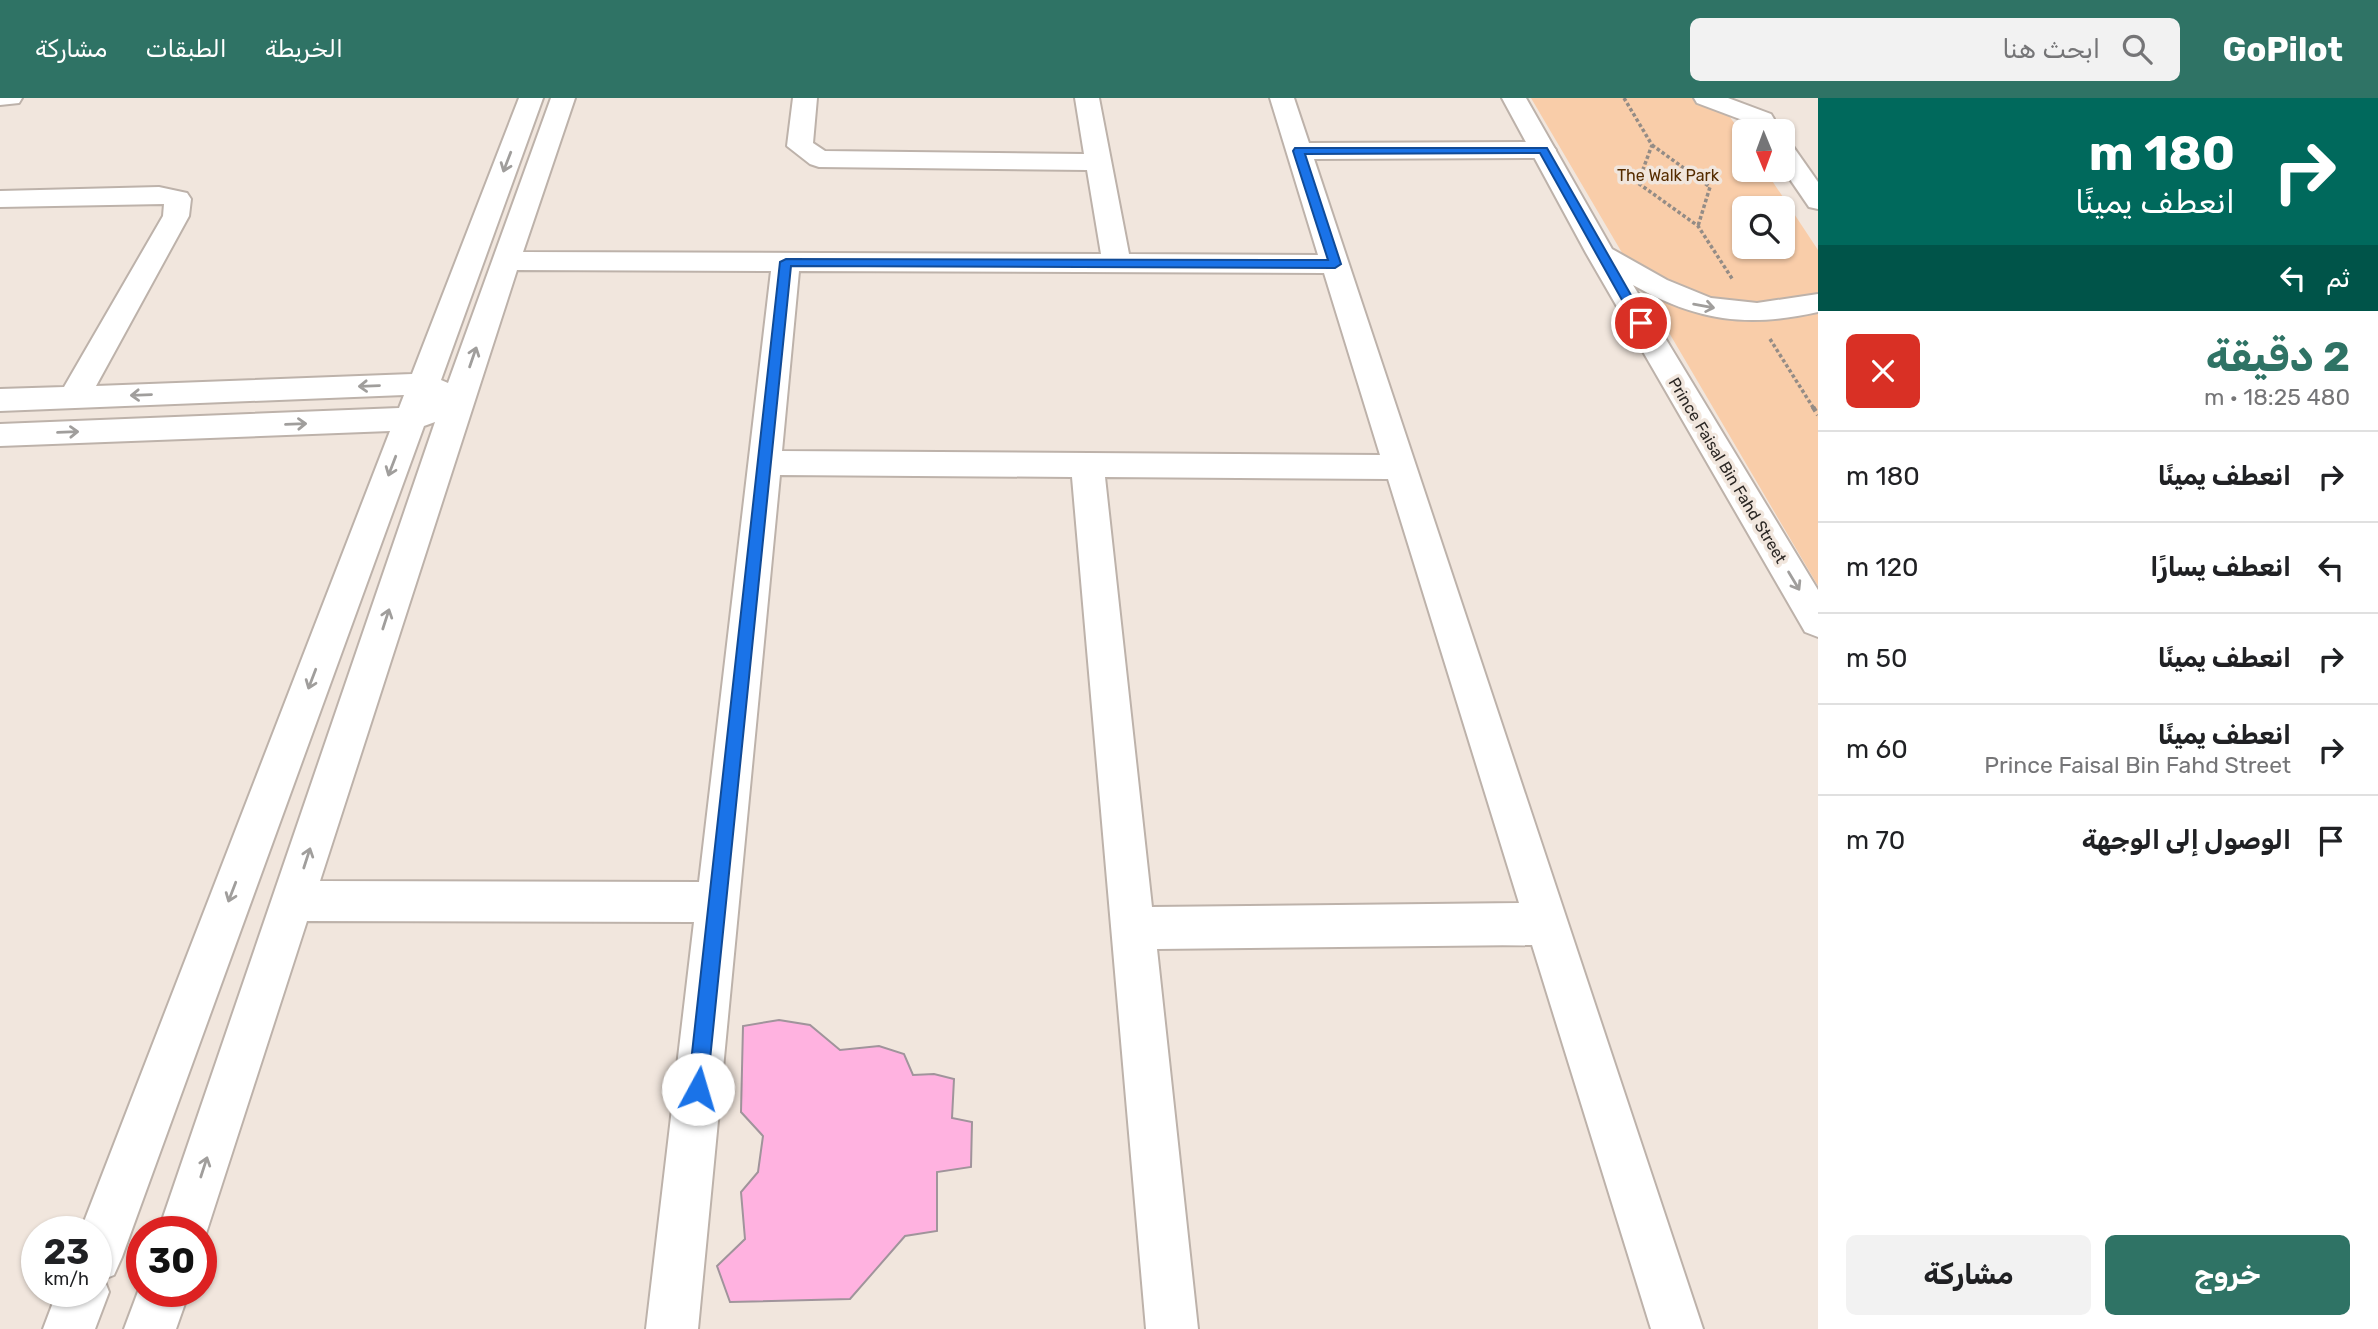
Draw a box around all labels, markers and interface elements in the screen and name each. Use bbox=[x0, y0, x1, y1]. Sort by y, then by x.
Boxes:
search box bbox=[1690, 18, 2180, 81]
icon: search bbox=[2118, 30, 2156, 68]
text: GoPilot bbox=[2222, 30, 2343, 69]
text: ابحث هنا bbox=[2002, 34, 2100, 65]
text: مشاركة bbox=[35, 35, 107, 63]
text: الطبقات bbox=[145, 35, 227, 63]
text: الخريطة bbox=[265, 35, 343, 63]
north arrow bbox=[1732, 119, 1796, 182]
map controls bbox=[1732, 119, 1795, 259]
text: 180 m bbox=[2089, 124, 2235, 182]
icon: right bbox=[2259, 126, 2350, 217]
one-way arrow bbox=[500, 150, 512, 172]
park label: The Walk Park bbox=[1617, 166, 1720, 185]
text: انعطف يمينًا bbox=[2075, 183, 2235, 221]
button: search bbox=[1732, 196, 1795, 259]
icon: left bbox=[2274, 259, 2312, 297]
text: ثم bbox=[2326, 263, 2350, 294]
pin bbox=[1611, 293, 1671, 353]
one-way arrow bbox=[1692, 299, 1715, 313]
icon: arrive bbox=[1622, 304, 1660, 342]
text: 2 دقيقة bbox=[2206, 332, 2350, 382]
button: close bbox=[1846, 334, 1920, 408]
one-way arrow bbox=[468, 346, 480, 368]
street label: Prince Faisal Bin Fahd Street bbox=[1664, 374, 1791, 567]
one-way arrow bbox=[357, 380, 380, 393]
text: 480 m · 18:25 bbox=[2204, 383, 2350, 411]
one-way arrow bbox=[130, 388, 153, 401]
one-way arrow bbox=[284, 417, 307, 430]
one-way arrow bbox=[56, 426, 79, 439]
one-way arrow bbox=[385, 455, 397, 477]
icon: right bbox=[2312, 458, 2350, 496]
text: 180 m bbox=[1846, 461, 1920, 492]
text: انعطف يمينًا bbox=[2158, 461, 2291, 492]
icon: left bbox=[2312, 549, 2350, 587]
text: 120 m bbox=[1846, 552, 1918, 583]
text: انعطف يسارًا bbox=[2150, 552, 2291, 583]
one-way arrow bbox=[1787, 570, 1801, 590]
one-way arrow bbox=[380, 608, 393, 630]
icon: right bbox=[2312, 640, 2350, 678]
text: 50 m bbox=[1846, 643, 1907, 674]
text: انعطف يمينًا bbox=[2158, 643, 2291, 674]
one-way arrow bbox=[305, 668, 317, 690]
text: انعطف يمينًا bbox=[2158, 720, 2291, 751]
icon: right bbox=[2312, 731, 2350, 769]
text: 60 m bbox=[1846, 734, 1908, 765]
text: Prince Faisal Bin Fahd Street bbox=[1984, 751, 2291, 779]
icon: arrive bbox=[2312, 822, 2350, 860]
text: 70 m bbox=[1846, 825, 1905, 856]
text: الوصول إلى الوجهة bbox=[2082, 825, 2291, 856]
one-way arrow bbox=[301, 848, 314, 870]
one-way arrow bbox=[225, 881, 238, 903]
position arrow bbox=[661, 1052, 735, 1126]
one-way arrow bbox=[199, 1157, 211, 1179]
speed limit sign: 30 bbox=[126, 1216, 217, 1307]
text: 23 bbox=[44, 1231, 89, 1273]
button: مشاركة bbox=[1846, 1235, 2091, 1315]
button: خروج bbox=[2105, 1235, 2350, 1315]
text: km/h bbox=[44, 1268, 89, 1290]

